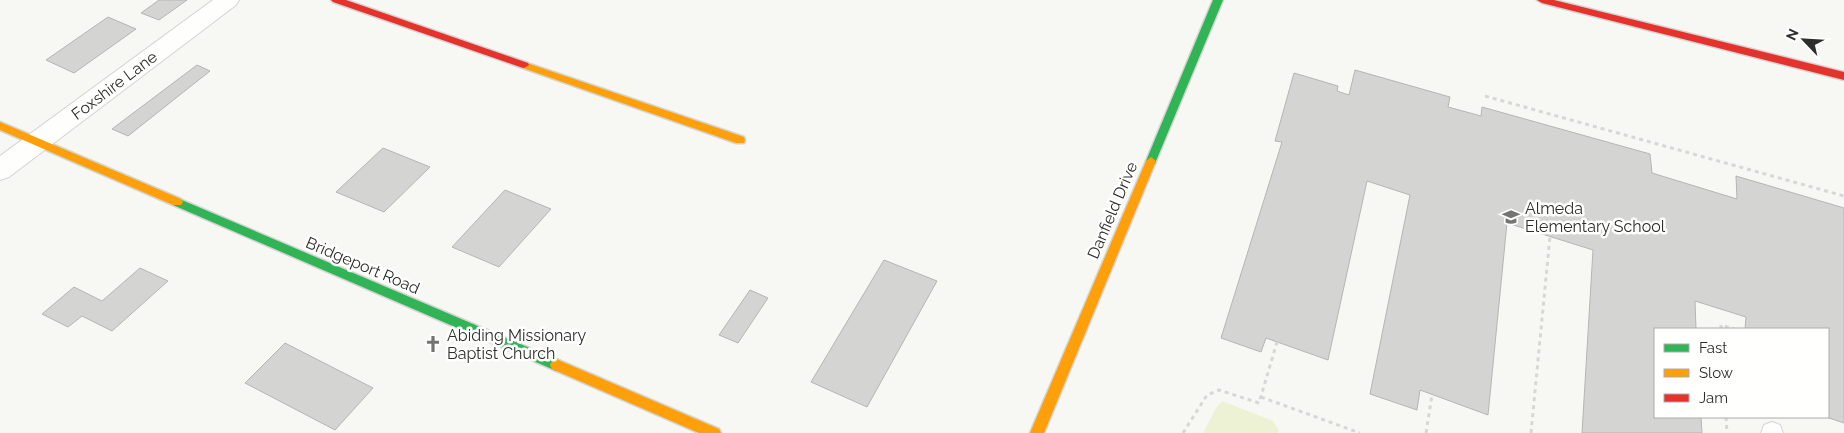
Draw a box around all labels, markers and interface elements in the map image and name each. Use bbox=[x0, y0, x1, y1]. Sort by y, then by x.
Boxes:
north arrow bbox=[1779, 15, 1829, 65]
text: N bbox=[1783, 26, 1802, 43]
street label: Foxshire Lane bbox=[68, 47, 161, 124]
street label: Danfield Drive bbox=[1084, 159, 1141, 261]
place label: Almeda Elementary School bbox=[1525, 199, 1666, 236]
school or university icon: Almeda Elementary School bbox=[1501, 207, 1521, 227]
street label: Bridgeport Road bbox=[303, 233, 423, 298]
place label: Abiding Missionary Baptist Church bbox=[447, 326, 587, 363]
legend bbox=[1654, 328, 1829, 418]
church icon: Abiding Missionary Baptist Church bbox=[423, 334, 443, 354]
text: Fast bbox=[1699, 339, 1727, 357]
text: Slow bbox=[1699, 364, 1733, 382]
text: Jam bbox=[1699, 389, 1728, 407]

